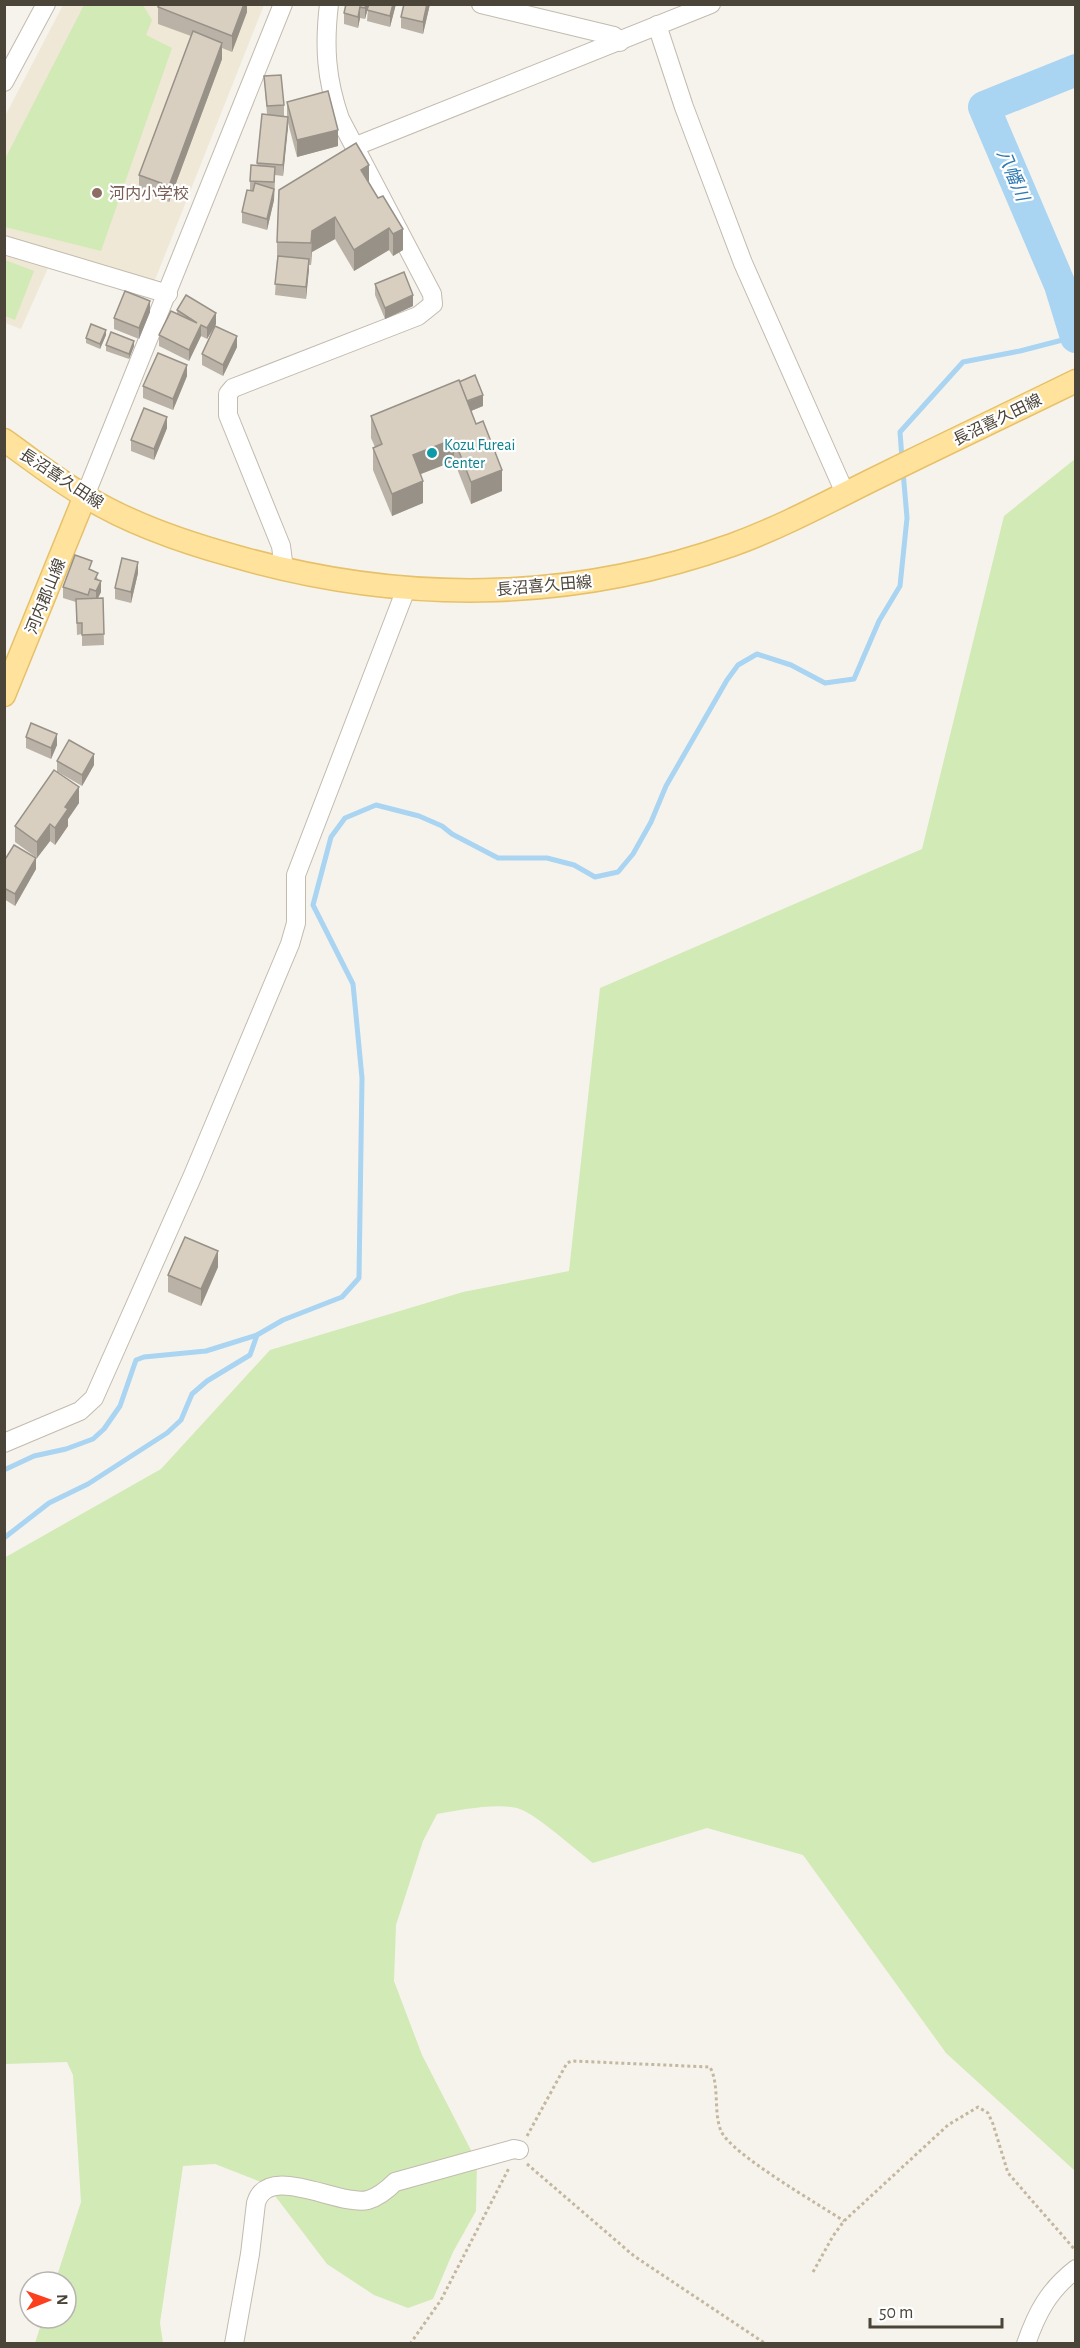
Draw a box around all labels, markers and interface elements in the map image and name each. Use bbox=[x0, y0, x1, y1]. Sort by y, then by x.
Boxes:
water label: 八幡川 bbox=[993, 146, 1034, 206]
place label: 河内小学校 bbox=[109, 185, 189, 202]
marker: 河内小学校 bbox=[90, 186, 104, 200]
street label: 長沼喜久田線 bbox=[950, 391, 1044, 448]
place label: Kozu Fureai Center bbox=[444, 437, 515, 471]
street label: 長沼喜久田線 bbox=[17, 445, 107, 512]
marker: Kozu Fureai Center bbox=[425, 446, 439, 460]
street label: 河内郡山線 bbox=[23, 556, 68, 636]
street label: 長沼喜久田線 bbox=[495, 573, 593, 598]
north arrow bbox=[18, 2270, 78, 2330]
scale bar bbox=[870, 2291, 1002, 2329]
text: N bbox=[54, 2294, 70, 2305]
text: 50 m bbox=[879, 2304, 913, 2322]

